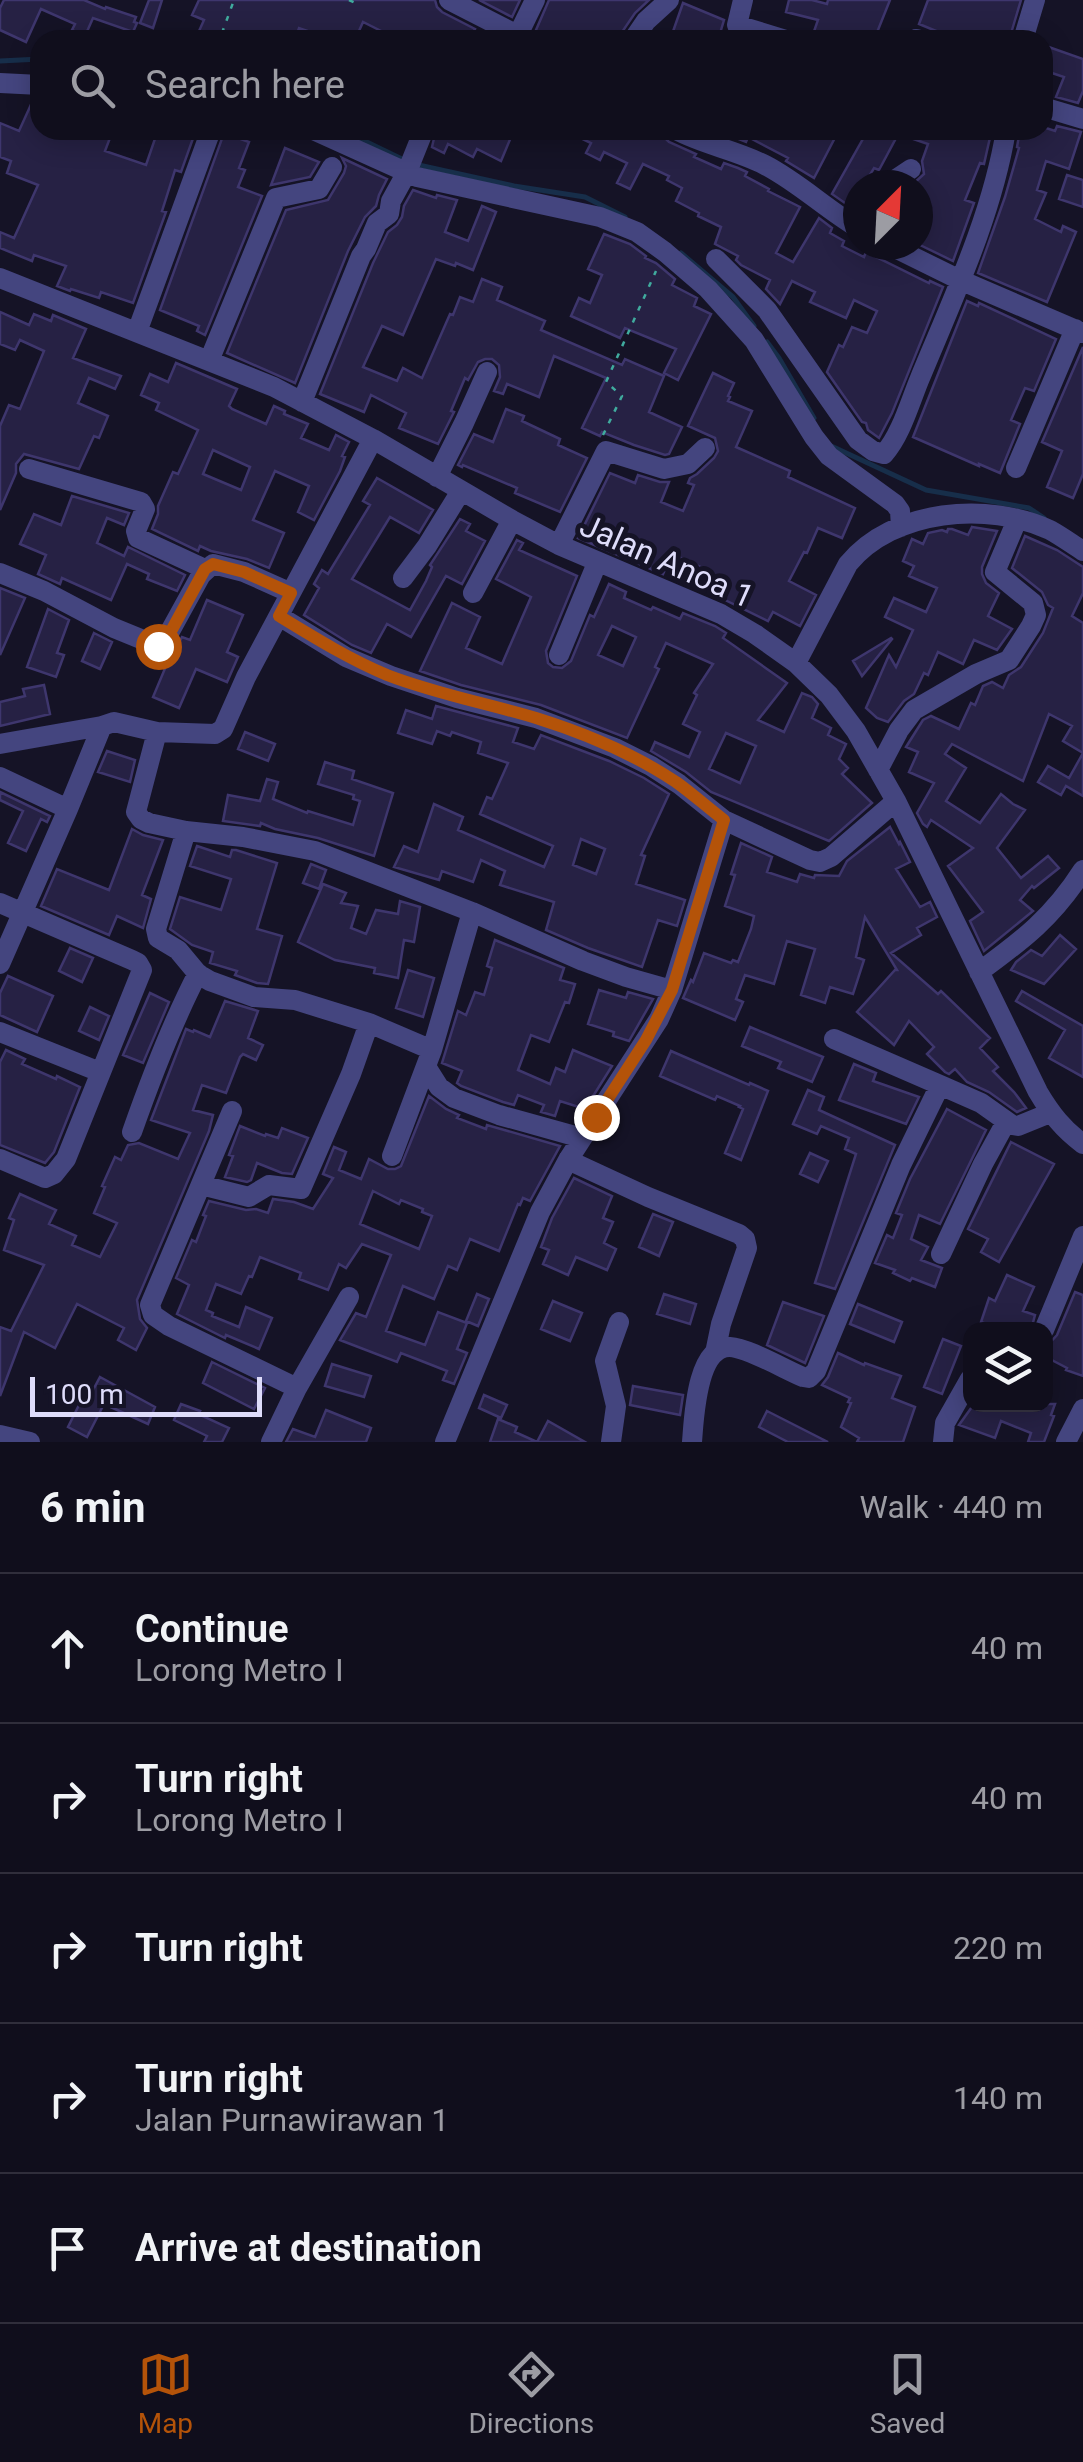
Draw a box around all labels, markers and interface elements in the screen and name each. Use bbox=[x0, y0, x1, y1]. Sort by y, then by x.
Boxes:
search box bbox=[30, 30, 1053, 140]
icon: search bbox=[65, 58, 120, 113]
text: Search here bbox=[145, 63, 345, 107]
north arrow bbox=[843, 170, 933, 260]
street label: Jalan Anoa 1 bbox=[574, 506, 760, 616]
route start bbox=[136, 624, 182, 670]
route end bbox=[574, 1095, 620, 1141]
map controls bbox=[963, 1322, 1053, 1412]
button: layers bbox=[963, 1322, 1053, 1412]
scale bar bbox=[30, 1372, 262, 1416]
text: 100 m bbox=[45, 1378, 124, 1411]
text: 6 min bbox=[40, 1483, 146, 1532]
text: Walk · 440 m bbox=[860, 1488, 1043, 1526]
text: Continue bbox=[135, 1607, 289, 1651]
icon: ahead bbox=[40, 1621, 95, 1676]
text: 40 m bbox=[971, 1629, 1043, 1667]
text: Lorong Metro I bbox=[135, 1651, 344, 1689]
text: Turn right bbox=[135, 1757, 303, 1801]
icon: right bbox=[40, 1771, 95, 1826]
text: 40 m bbox=[971, 1779, 1043, 1817]
text: Lorong Metro I bbox=[135, 1801, 344, 1839]
icon: right bbox=[40, 1921, 95, 1976]
text: Turn right bbox=[135, 1926, 303, 1970]
text: 220 m bbox=[953, 1929, 1043, 1967]
text: Turn right bbox=[135, 2057, 303, 2101]
icon: right bbox=[40, 2071, 95, 2126]
text: 140 m bbox=[953, 2079, 1043, 2117]
text: Jalan Purnawirawan 1 bbox=[135, 2101, 449, 2139]
icon: arrive bbox=[40, 2221, 95, 2276]
text: Arrive at destination bbox=[135, 2226, 482, 2270]
tab: Map bbox=[138, 2347, 193, 2440]
tab: Directions bbox=[468, 2347, 594, 2440]
tab: Saved bbox=[870, 2347, 945, 2440]

